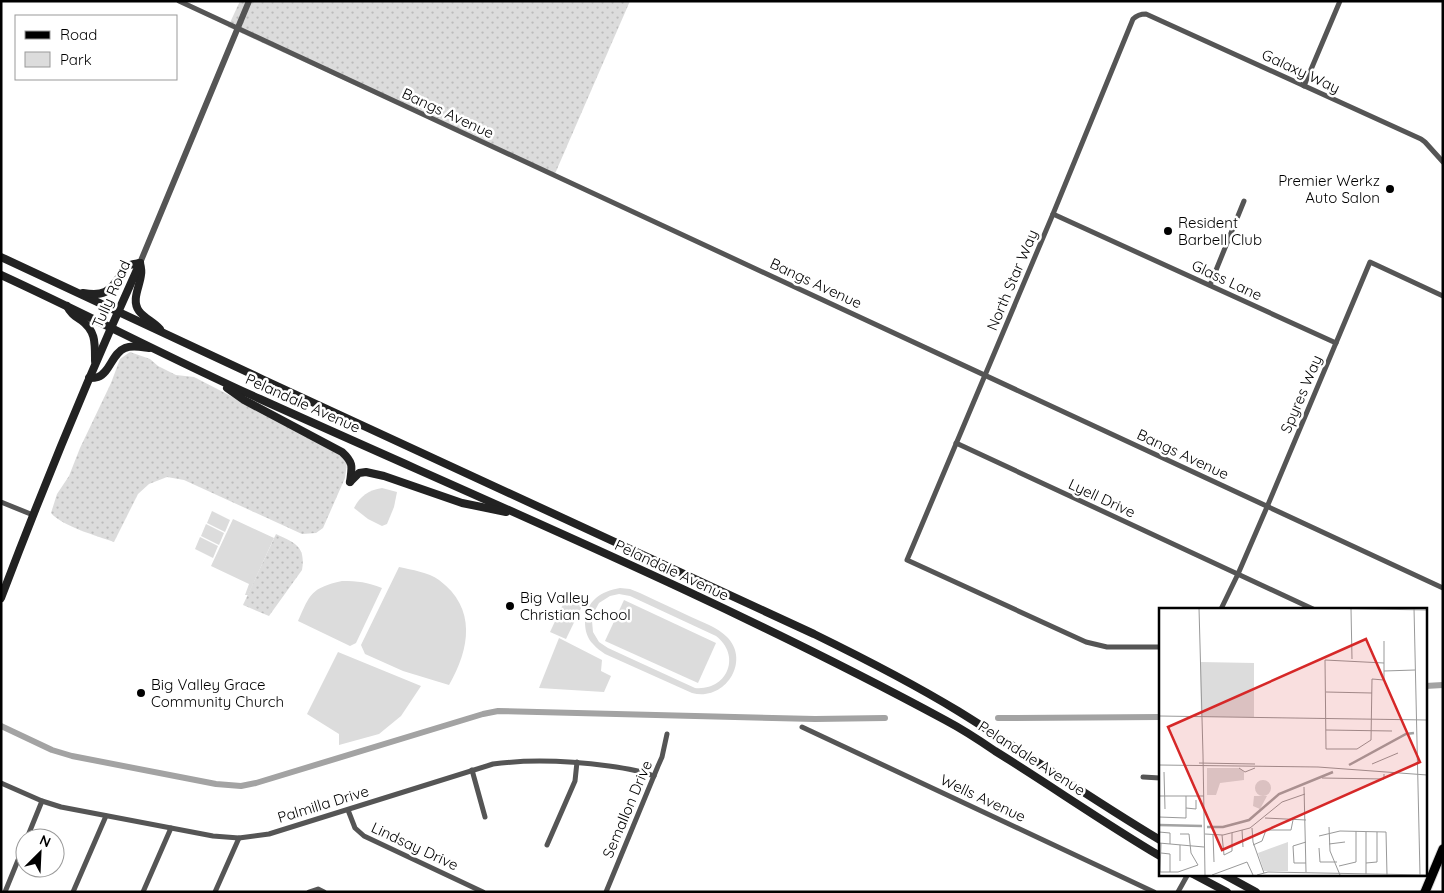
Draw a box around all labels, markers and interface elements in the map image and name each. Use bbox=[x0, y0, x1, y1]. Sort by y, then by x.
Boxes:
legend bbox=[15, 15, 178, 80]
text: Road bbox=[60, 25, 97, 44]
street label: Galaxy Way bbox=[1259, 45, 1343, 97]
text: Park bbox=[60, 50, 92, 69]
street label: Bangs Avenue bbox=[399, 83, 497, 143]
place label: Premier Werkz Auto Salon bbox=[1278, 171, 1380, 207]
marker: Premier Werkz Auto Salon bbox=[1384, 183, 1396, 195]
place label: Resident Barbell Club bbox=[1178, 213, 1262, 249]
marker: Resident Barbell Club bbox=[1162, 225, 1174, 237]
street label: North Star Way bbox=[982, 227, 1042, 333]
street label: Bangs Avenue bbox=[767, 253, 865, 313]
street label: Glass Lane bbox=[1189, 255, 1265, 305]
street label: Tully Road bbox=[88, 257, 134, 331]
street label: Spyres Way bbox=[1276, 352, 1326, 436]
street label: Pelandale Avenue bbox=[243, 369, 363, 437]
street label: Bangs Avenue bbox=[1134, 424, 1232, 484]
street label: Lyell Drive bbox=[1066, 474, 1138, 522]
street label: Pelandale Avenue bbox=[612, 535, 732, 605]
place label: Big Valley Christian School bbox=[520, 588, 631, 624]
marker: Big Valley Christian School bbox=[504, 600, 516, 612]
inset map bbox=[1159, 608, 1426, 876]
place label: Big Valley Grace Community Church bbox=[151, 675, 284, 711]
marker: Big Valley Grace Community Church bbox=[135, 687, 147, 699]
street label: Pelandale Avenue bbox=[975, 716, 1089, 800]
street label: Semallon Drive bbox=[598, 757, 656, 861]
street label: Wells Avenue bbox=[937, 770, 1029, 826]
street label: Palmilla Drive bbox=[275, 781, 371, 827]
street label: Lindsay Drive bbox=[368, 818, 462, 874]
north arrow bbox=[15, 828, 65, 878]
text: N bbox=[37, 831, 54, 851]

